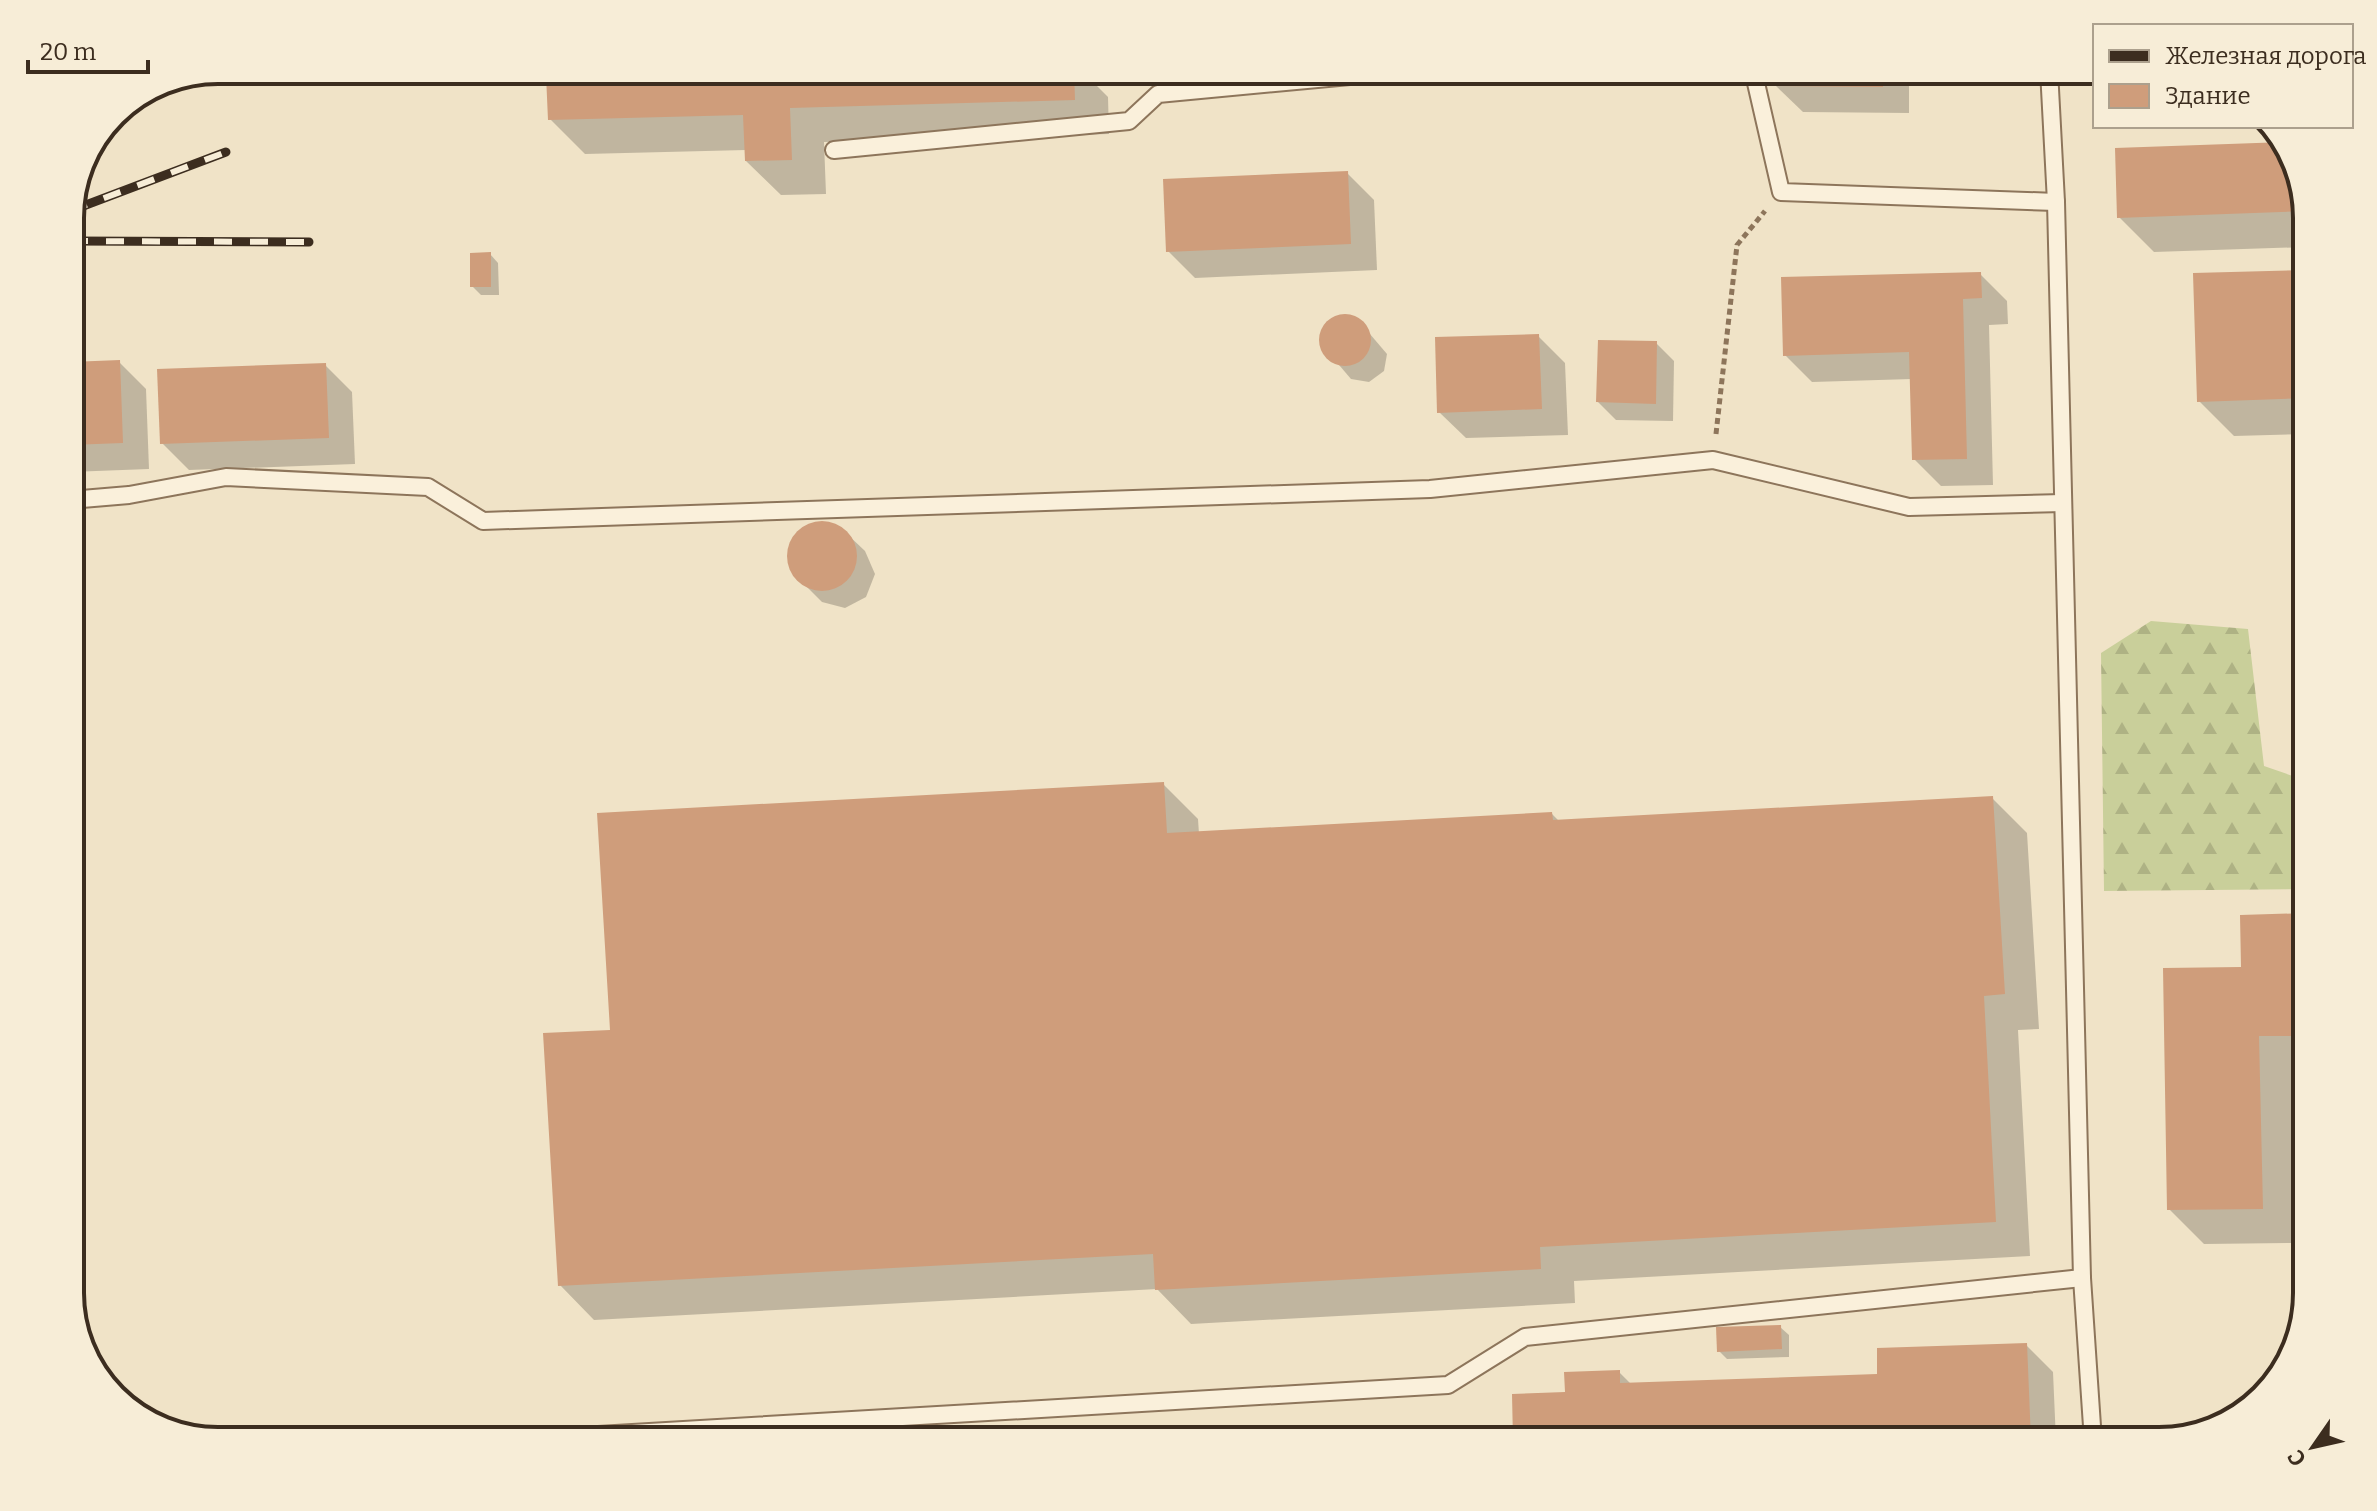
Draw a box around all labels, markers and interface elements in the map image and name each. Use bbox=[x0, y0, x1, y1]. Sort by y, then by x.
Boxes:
scale bar bbox=[28, 24, 148, 74]
legend bbox=[2093, 24, 2353, 128]
text: 20 m bbox=[40, 38, 96, 66]
text: Железная дорога bbox=[2165, 42, 2367, 70]
text: Здание bbox=[2165, 82, 2251, 110]
north arrow bbox=[2273, 1407, 2353, 1487]
text: С bbox=[2282, 1445, 2312, 1471]

